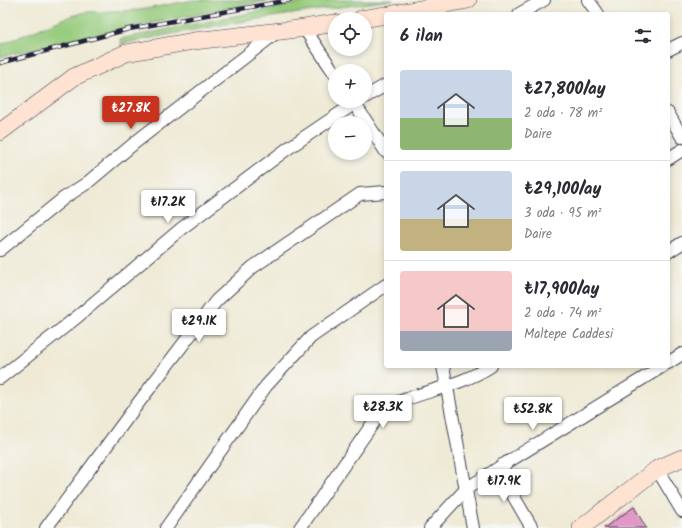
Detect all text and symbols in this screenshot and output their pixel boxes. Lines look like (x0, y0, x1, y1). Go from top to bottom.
map controls (328, 12, 372, 160)
button: locate (328, 12, 372, 56)
text: 6 ilan (400, 23, 443, 50)
icon: filters (632, 25, 654, 47)
button: + (328, 64, 372, 108)
text: ₺27,800/ay (524, 76, 606, 103)
icon: home (432, 86, 480, 134)
pin: ₺27.8K (98, 96, 164, 130)
text: ₺27.8K (111, 98, 151, 119)
text: 2 oda · 78 m² (524, 103, 602, 124)
button: − (328, 116, 372, 160)
text: Daire (524, 124, 552, 145)
text: ₺29,100/ay (524, 176, 601, 203)
icon: home (432, 187, 480, 235)
pin: ₺17.2K (135, 190, 201, 224)
text: ₺17.2K (150, 192, 186, 213)
text: 3 oda · 95 m² (524, 203, 602, 224)
text: Daire (524, 224, 552, 245)
text: ₺17,900/ay (524, 276, 599, 303)
icon: home (432, 287, 480, 335)
text: 2 oda · 74 m² (524, 303, 601, 324)
pin: ₺29.1K (166, 309, 232, 343)
text: ₺29.1K (181, 311, 217, 332)
text: Maltepe Caddesi (524, 324, 613, 345)
pin: ₺28.3K (350, 395, 416, 429)
text: ₺28.3K (363, 397, 403, 418)
pin: ₺52.8K (500, 397, 566, 431)
text: ₺52.8K (513, 399, 553, 420)
pin: ₺17.9K (471, 469, 537, 503)
text: ₺17.9K (487, 471, 521, 492)

